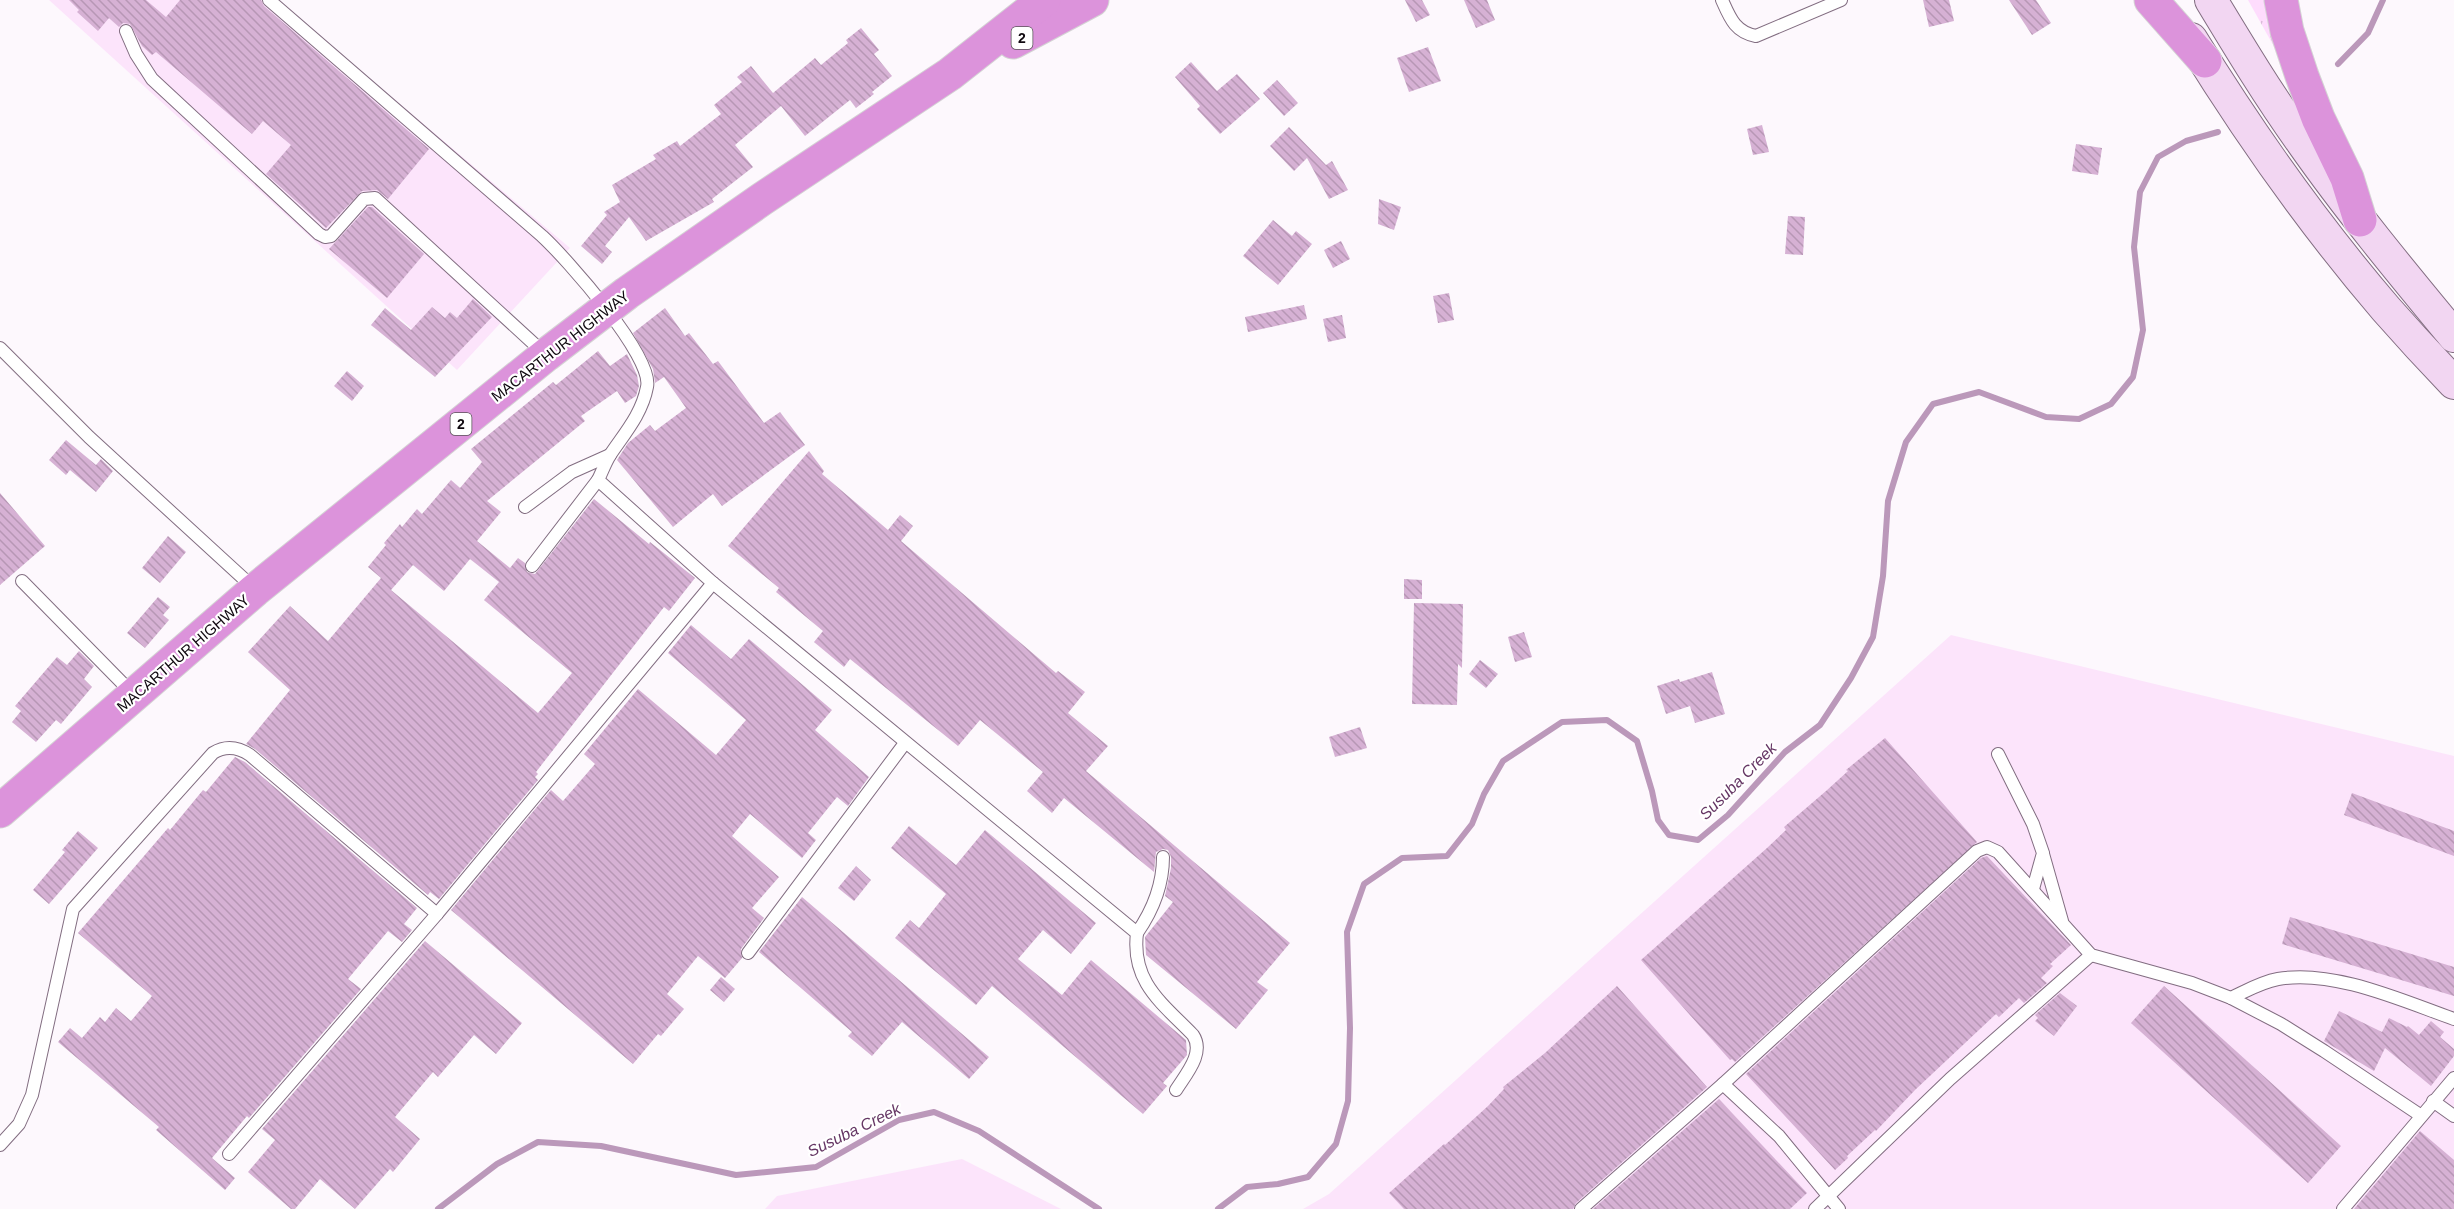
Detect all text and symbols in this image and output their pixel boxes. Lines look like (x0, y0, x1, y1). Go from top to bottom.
road number: 2 (1012, 27, 1032, 49)
street label: MACARTHUR HIGHWAY (488, 287, 632, 405)
road number: 2 (450, 413, 472, 435)
street label: MACARTHUR HIGHWAY (113, 591, 253, 715)
water label: Susuba Creek (1696, 738, 1781, 823)
water label: Susuba Creek (805, 1100, 904, 1160)

